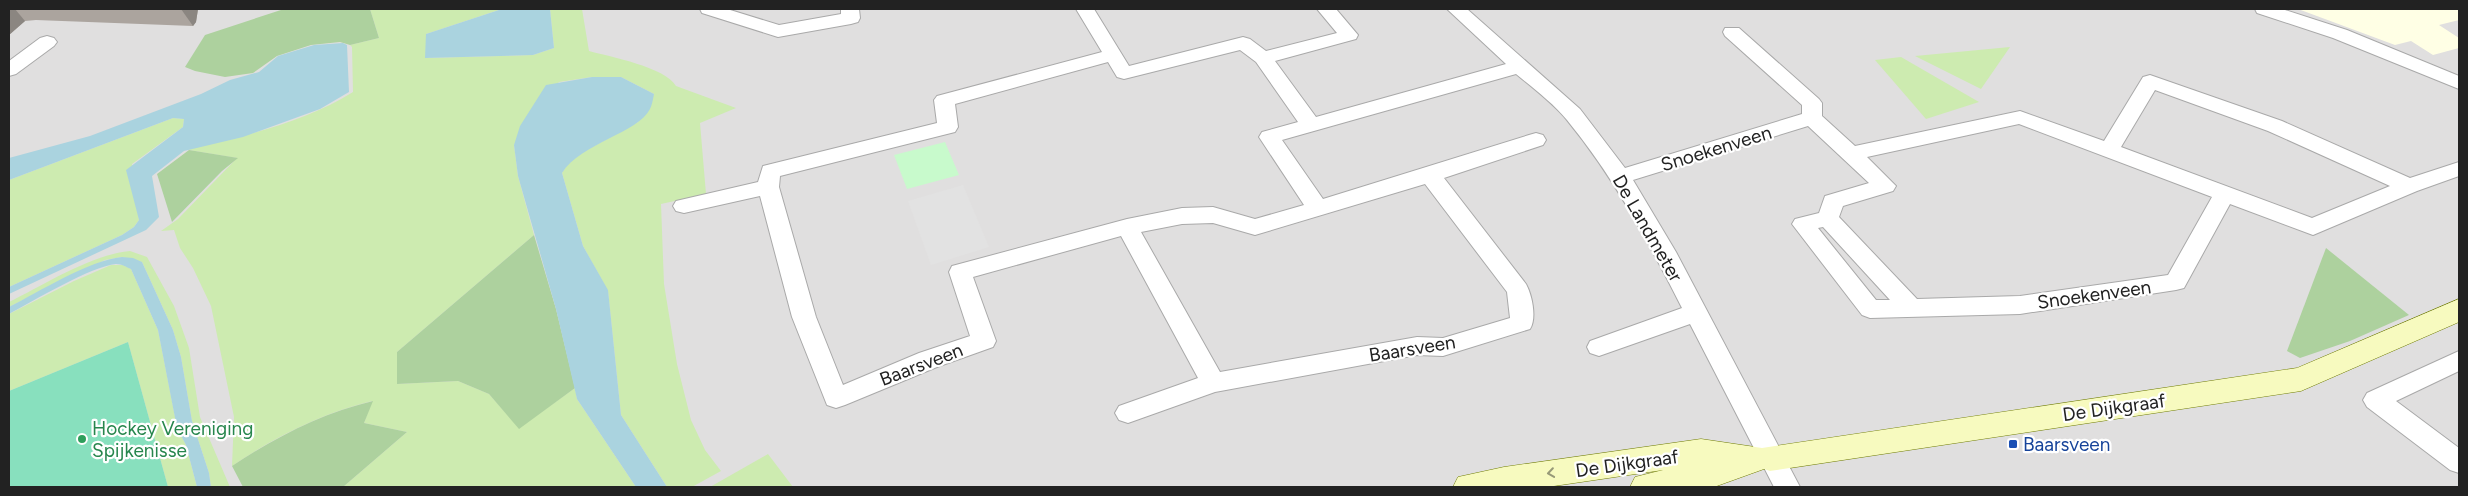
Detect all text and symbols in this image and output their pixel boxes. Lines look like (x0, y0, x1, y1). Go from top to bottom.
street label: Snoekenveen (1658, 121, 1774, 176)
street label: De Landmeter (1608, 171, 1688, 286)
street label: Snoekenveen (2036, 275, 2152, 314)
street label: Baarsveen (1367, 330, 1457, 367)
street label: Baarsveen (876, 338, 966, 391)
street label: De Dijkgraaf (2061, 389, 2167, 426)
place label: Hockey Vereniging Spijkenisse (92, 417, 253, 462)
marker: Hockey Vereniging Spijkenisse (76, 433, 88, 445)
place label: Baarsveen (2023, 433, 2110, 456)
marker: Baarsveen (2007, 438, 2019, 450)
street label: De Dijkgraaf (1574, 445, 1680, 482)
one-way arrow (1547, 468, 1556, 478)

